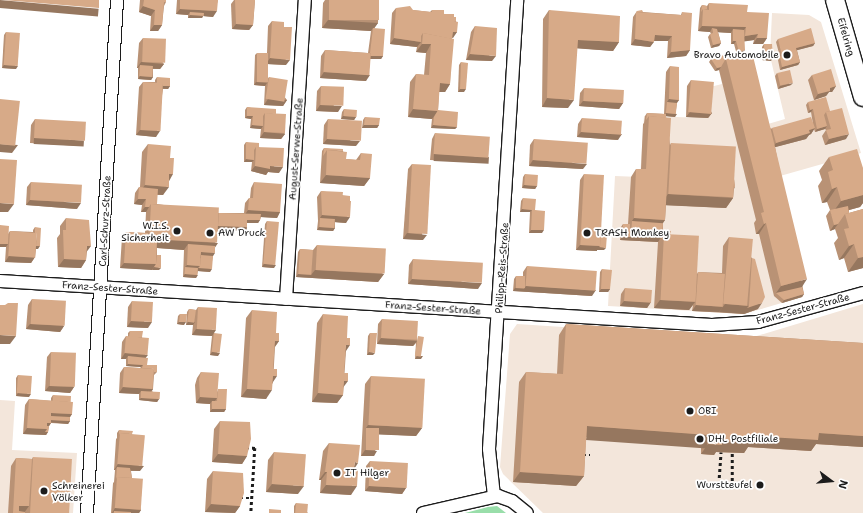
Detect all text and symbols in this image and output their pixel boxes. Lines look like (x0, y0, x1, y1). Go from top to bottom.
street label: Eifelring (835, 16, 857, 58)
place label: Bravo Automobile (694, 49, 779, 61)
marker: Bravo Automobile (782, 50, 792, 60)
street label: August-Serwe-Straße (286, 97, 306, 201)
street label: Carl-Schurz-Straße (97, 175, 113, 267)
place label: W.I.S. Sicherheit (121, 219, 169, 242)
street label: Philipp-Reis-Straße (493, 222, 511, 314)
marker: W.I.S. Sicherheit (172, 226, 182, 236)
place label: AW Druck (218, 227, 265, 239)
place label: TRASH Monkey (595, 227, 669, 239)
marker: AW Druck (205, 228, 215, 238)
marker: TRASH Monkey (582, 228, 592, 238)
street label: Franz-Sester-Straße (62, 279, 158, 297)
street label: Franz-Sester-Straße (755, 291, 851, 327)
street label: Franz-Sester-Straße (385, 299, 481, 317)
place label: OBI (698, 405, 717, 417)
marker: OBI (685, 406, 695, 416)
place label: DHL Postfiliale (708, 433, 778, 445)
marker: DHL Postfiliale (695, 434, 705, 444)
north arrow (811, 461, 851, 501)
place label: IT Hilger (345, 467, 389, 479)
marker: IT Hilger (332, 468, 342, 478)
text: N (835, 478, 851, 491)
place label: Schreinerei Völker (52, 479, 105, 502)
place label: Wurstteufel (696, 479, 752, 491)
marker: Wurstteufel (755, 480, 765, 490)
marker: Schreinerei Völker (39, 486, 49, 496)

